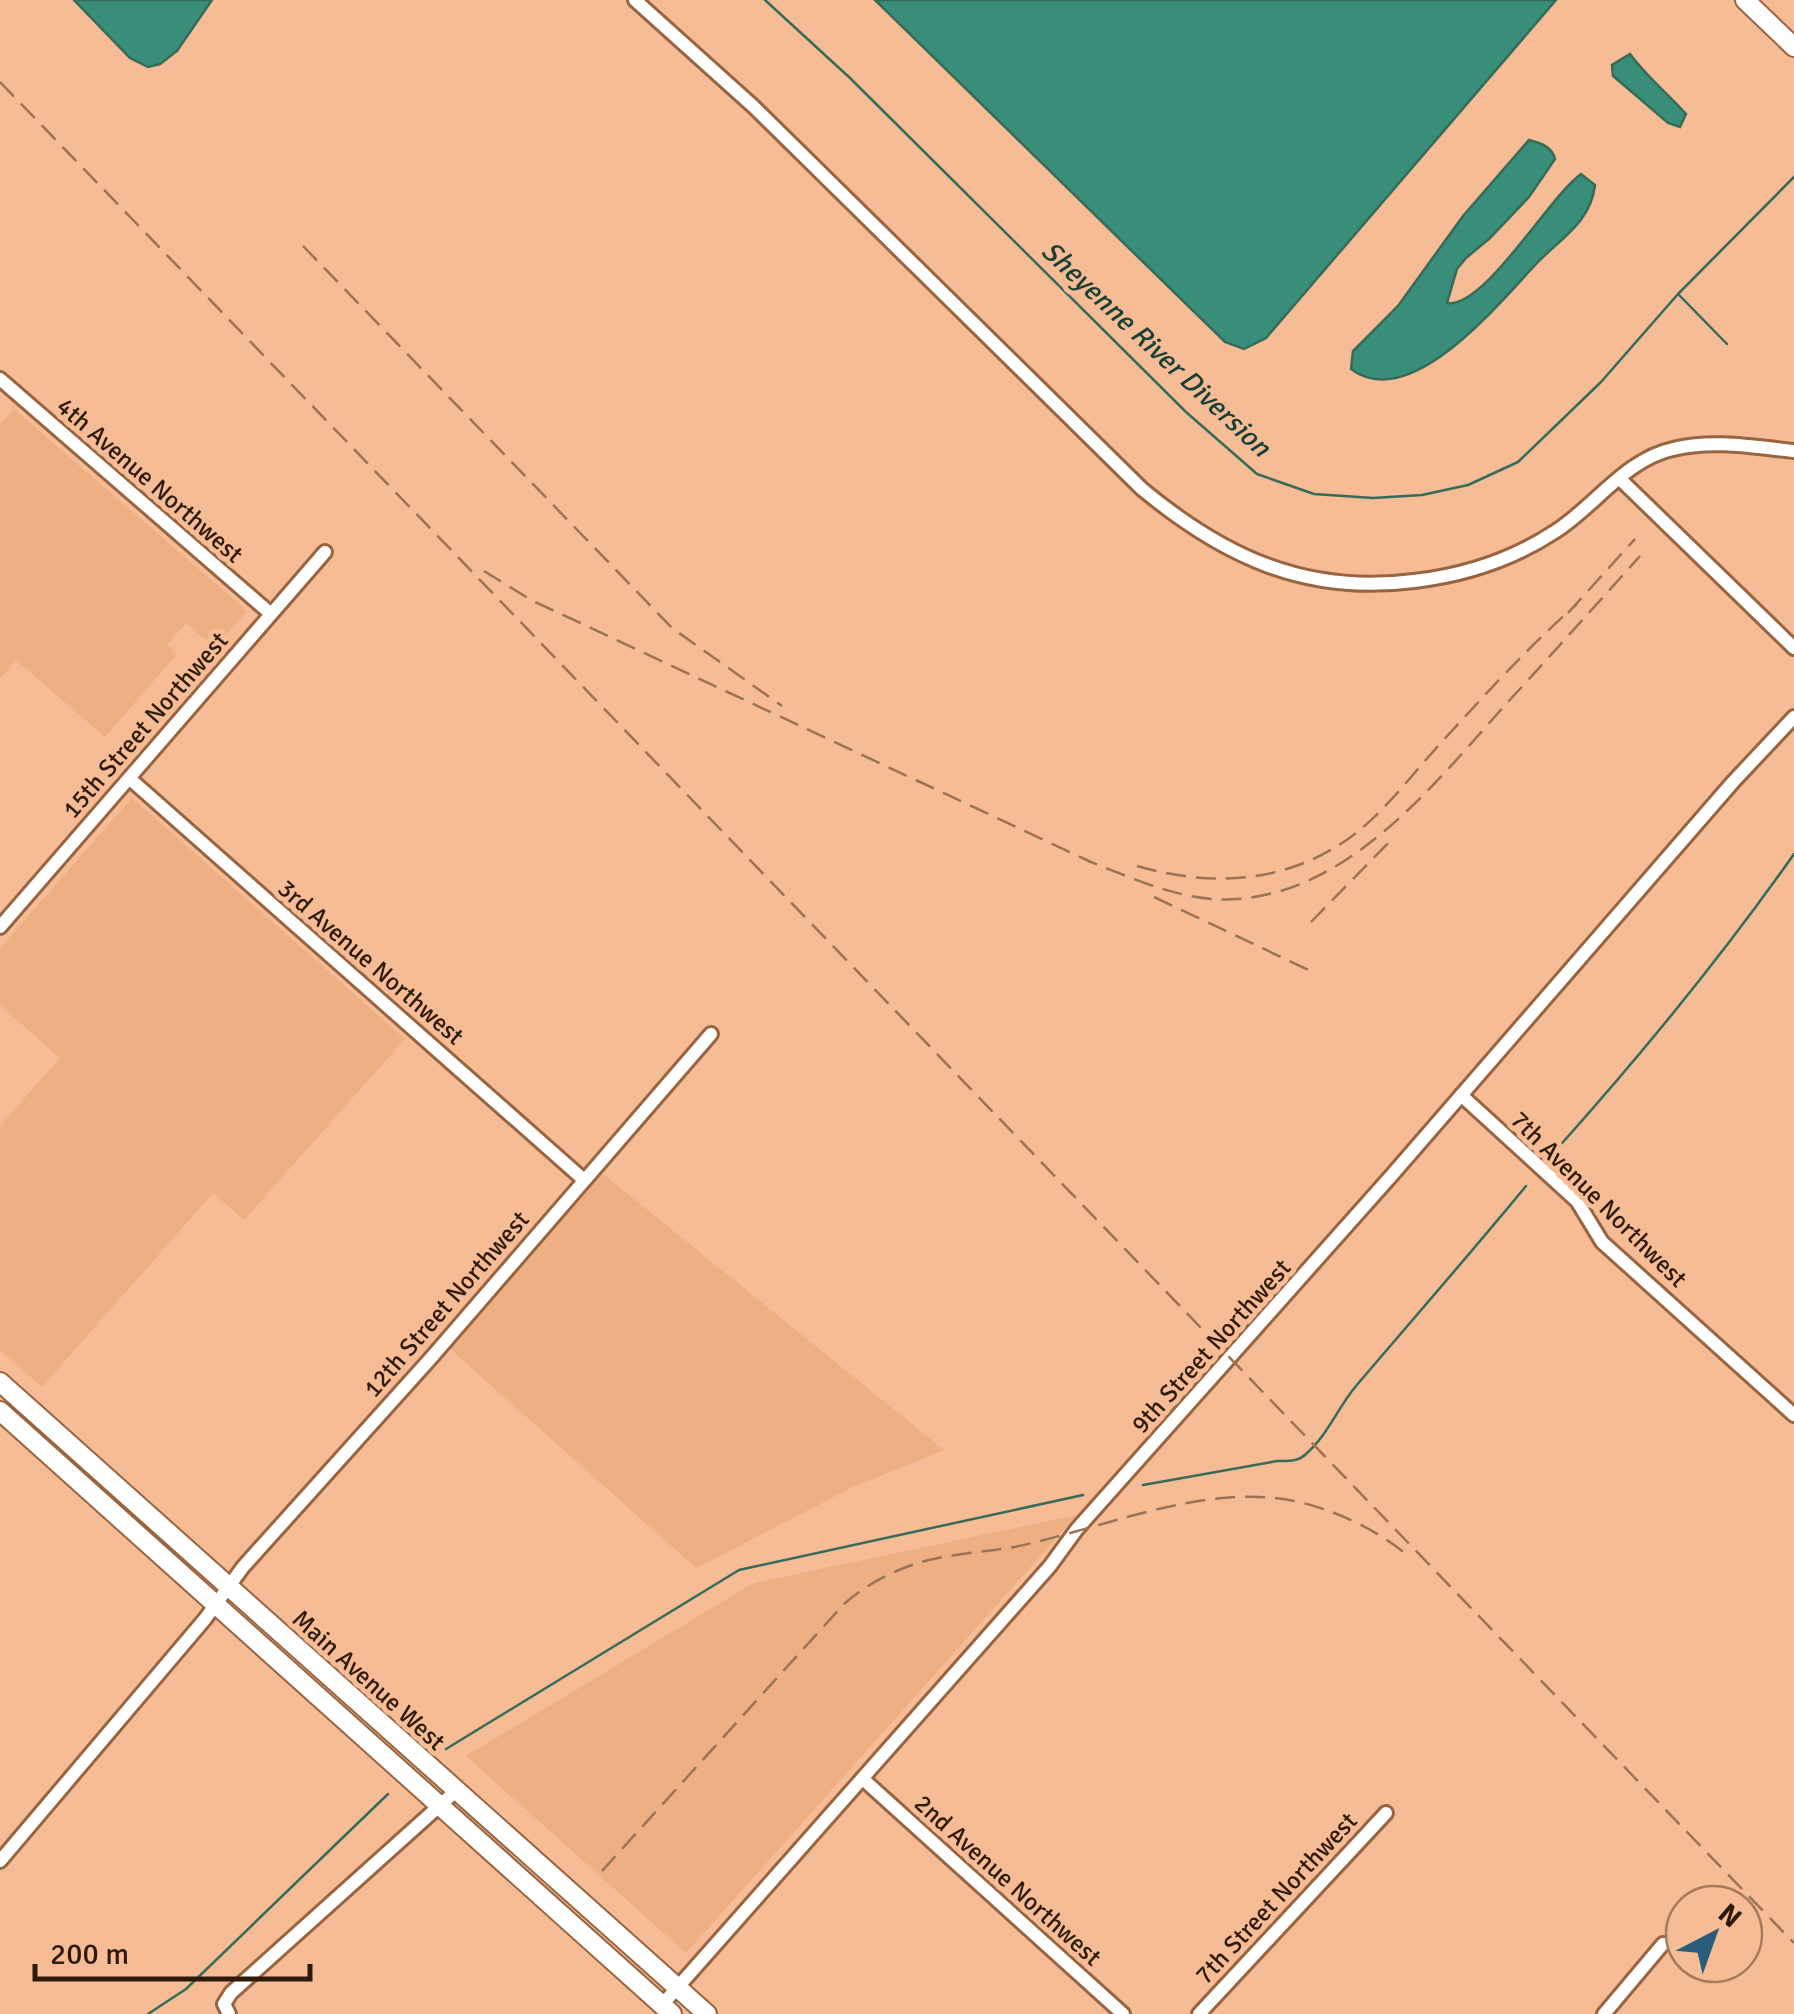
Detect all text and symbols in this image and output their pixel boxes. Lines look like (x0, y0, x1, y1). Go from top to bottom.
water label: Sheyenne River Diversion (1034, 234, 1278, 464)
street label: 4th Avenue Northwest (51, 391, 250, 569)
street label: 15th Street Northwest (56, 625, 235, 825)
street label: 3rd Avenue Northwest (272, 873, 471, 1051)
street label: 7th Avenue Northwest (1504, 1104, 1694, 1294)
street label: 12th Street Northwest (357, 1204, 536, 1404)
street label: 9th Street Northwest (1125, 1252, 1297, 1439)
street label: Main Avenue West (286, 1603, 452, 1757)
street label: 2nd Avenue Northwest (908, 1788, 1108, 1972)
street label: 7th Street Northwest (1188, 1805, 1364, 1990)
north arrow (1664, 1884, 1764, 1984)
text: N (1711, 1897, 1748, 1935)
scale bar (35, 1919, 310, 1981)
text: 200 m (50, 1936, 129, 1973)

